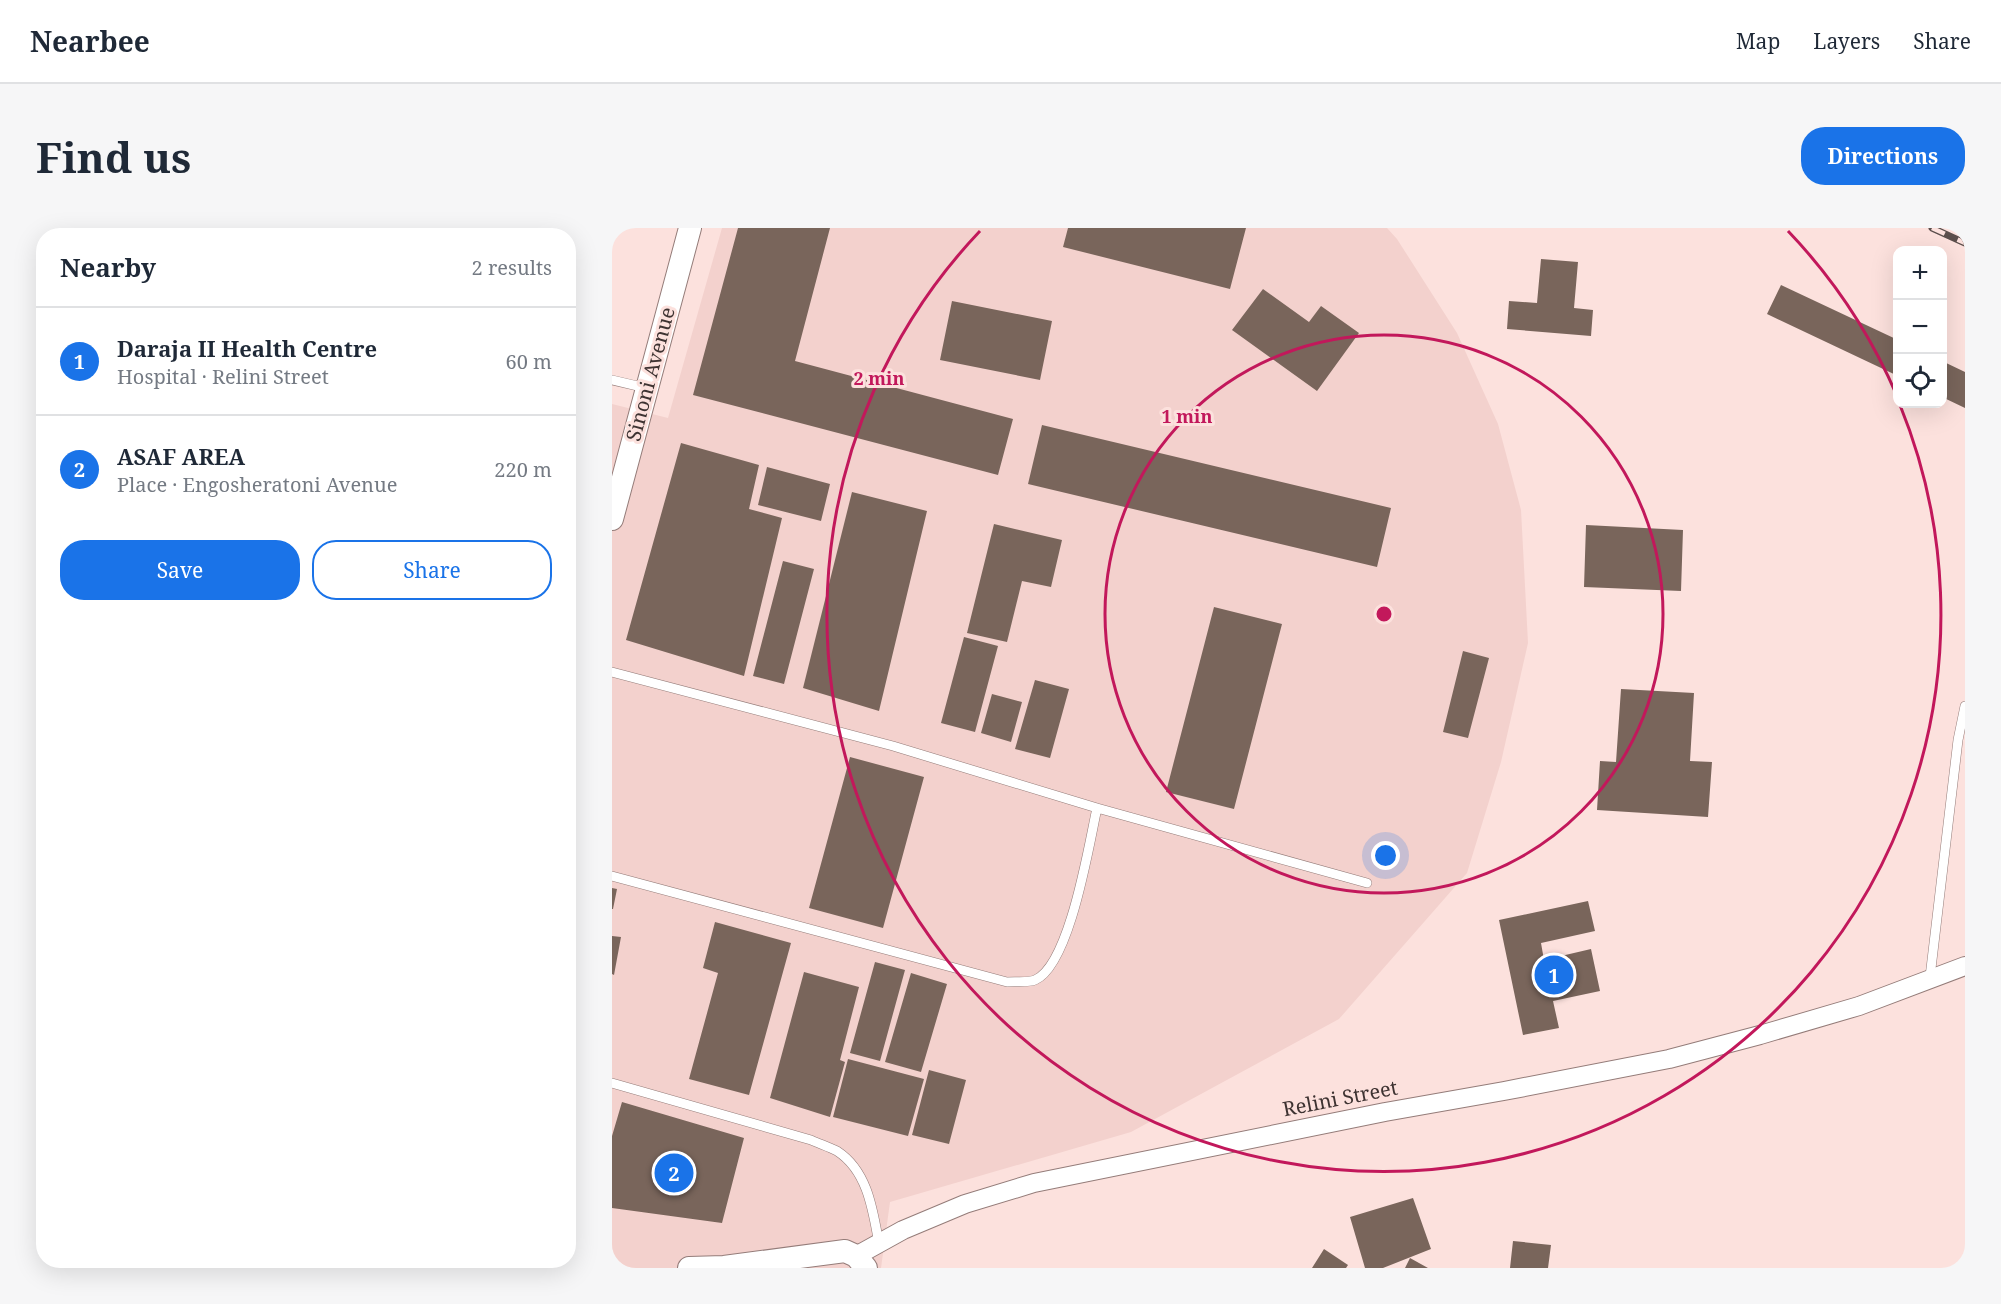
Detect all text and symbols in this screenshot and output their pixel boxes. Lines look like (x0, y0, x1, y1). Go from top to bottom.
text: Nearbee (30, 22, 150, 60)
text: Map (1736, 27, 1780, 55)
text: Layers (1813, 27, 1880, 55)
text: Share (1913, 27, 1971, 55)
button: Directions (1801, 127, 1965, 185)
text: Find us (36, 128, 191, 185)
map controls (1893, 246, 1947, 408)
button: + (1893, 246, 1947, 300)
text: Nearby (60, 249, 156, 285)
text: 2 results (472, 254, 552, 281)
button: − (1893, 300, 1947, 354)
street label: Sinoni Avenue (619, 304, 681, 444)
text: Daraja II Health Centre (117, 333, 377, 363)
text: 1 (74, 348, 85, 375)
text: 60 m (506, 348, 552, 375)
button: locate (1893, 354, 1947, 408)
text: Hospital · Relini Street (117, 363, 329, 390)
text: 2 min (854, 366, 904, 390)
text: 1 min (1162, 404, 1212, 428)
text: ASAF AREA (117, 441, 245, 471)
text: 2 (74, 456, 85, 483)
text: 220 m (494, 456, 552, 483)
text: Place · Engosheratoni Avenue (117, 471, 397, 498)
button: Save (60, 540, 300, 600)
button: Share (312, 540, 552, 600)
centre of rings (1374, 604, 1394, 624)
your location (1371, 841, 1400, 870)
pin: 1 (1534, 952, 1574, 998)
street label: Relini Street (1280, 1074, 1400, 1122)
pin: 2 (654, 1150, 694, 1196)

